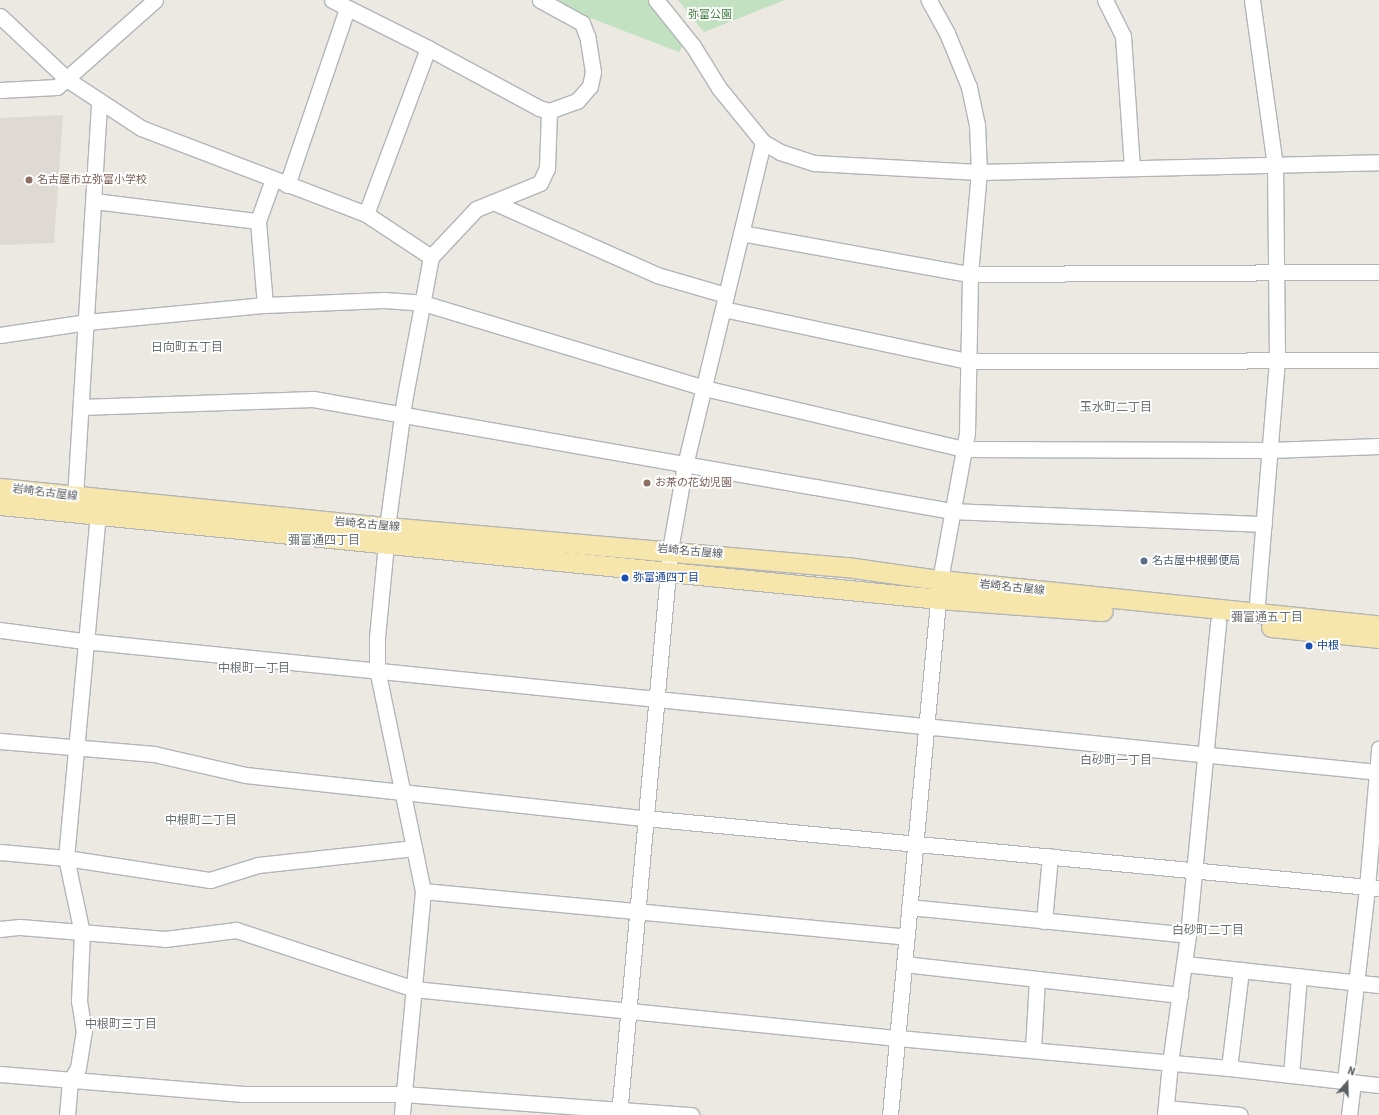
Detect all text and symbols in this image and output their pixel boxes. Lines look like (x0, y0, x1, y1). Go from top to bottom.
park label: 弥富公園 (688, 8, 732, 22)
place label: 名古屋市立弥富小学校 (37, 173, 147, 187)
marker: 名古屋市立弥富小学校 (24, 175, 34, 185)
district label: 日向町五丁目 (151, 341, 223, 355)
district label: 玉水町二丁目 (1080, 401, 1152, 415)
place label: お茶の花幼児園 (655, 476, 732, 490)
marker: お茶の花幼児園 (642, 478, 652, 488)
street label: 岩崎名古屋線 (11, 482, 79, 504)
street label: 岩崎名古屋線 (334, 516, 400, 534)
district label: 彌富通四丁目 (288, 534, 360, 548)
street label: 岩崎名古屋線 (657, 543, 723, 561)
place label: 名古屋中根郵便局 (1152, 554, 1240, 568)
marker: 名古屋中根郵便局 (1139, 556, 1149, 566)
place label: 弥富通四丁目 (633, 571, 699, 585)
marker: 弥富通四丁目 (620, 573, 630, 583)
street label: 岩崎名古屋線 (978, 578, 1046, 598)
district label: 彌富通五丁目 (1231, 611, 1303, 625)
place label: 中根 (1317, 639, 1339, 653)
marker: 中根 (1304, 641, 1314, 651)
district label: 中根町一丁目 (218, 662, 290, 676)
district label: 白砂町一丁目 (1080, 754, 1152, 768)
district label: 中根町二丁目 (165, 814, 237, 828)
district label: 白砂町二丁目 (1172, 924, 1244, 938)
district label: 中根町三丁目 (85, 1018, 157, 1032)
north arrow (1327, 1063, 1367, 1103)
text: N (1346, 1064, 1357, 1079)

